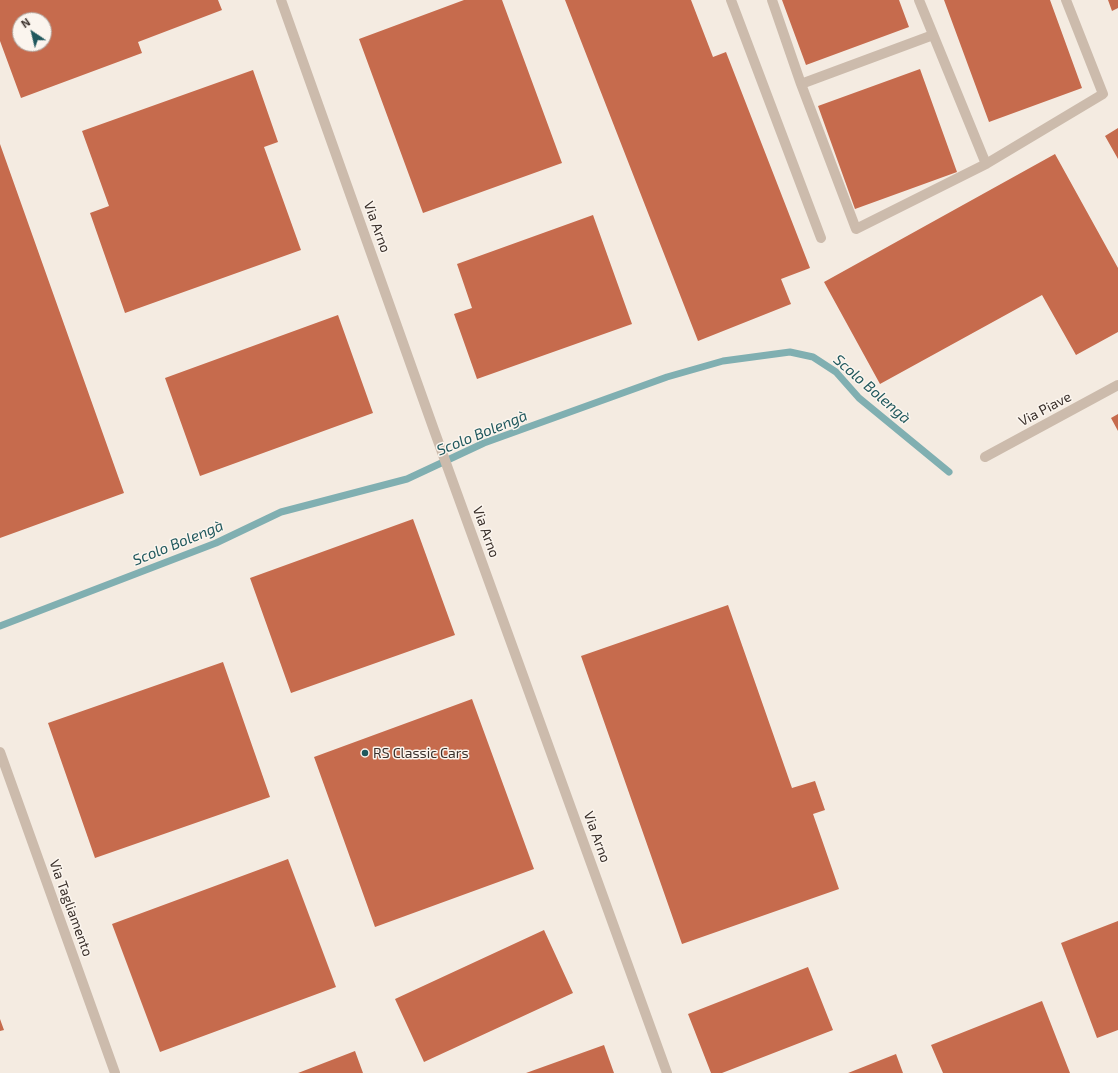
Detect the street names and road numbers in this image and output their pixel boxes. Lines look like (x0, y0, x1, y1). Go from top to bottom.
street label: Via Arno (360, 199, 394, 255)
street label: Via Piave (1016, 388, 1074, 430)
street label: Via Arno (469, 504, 503, 560)
street label: Via Arno (580, 809, 614, 865)
street label: Via Tagliamento (46, 857, 96, 959)

